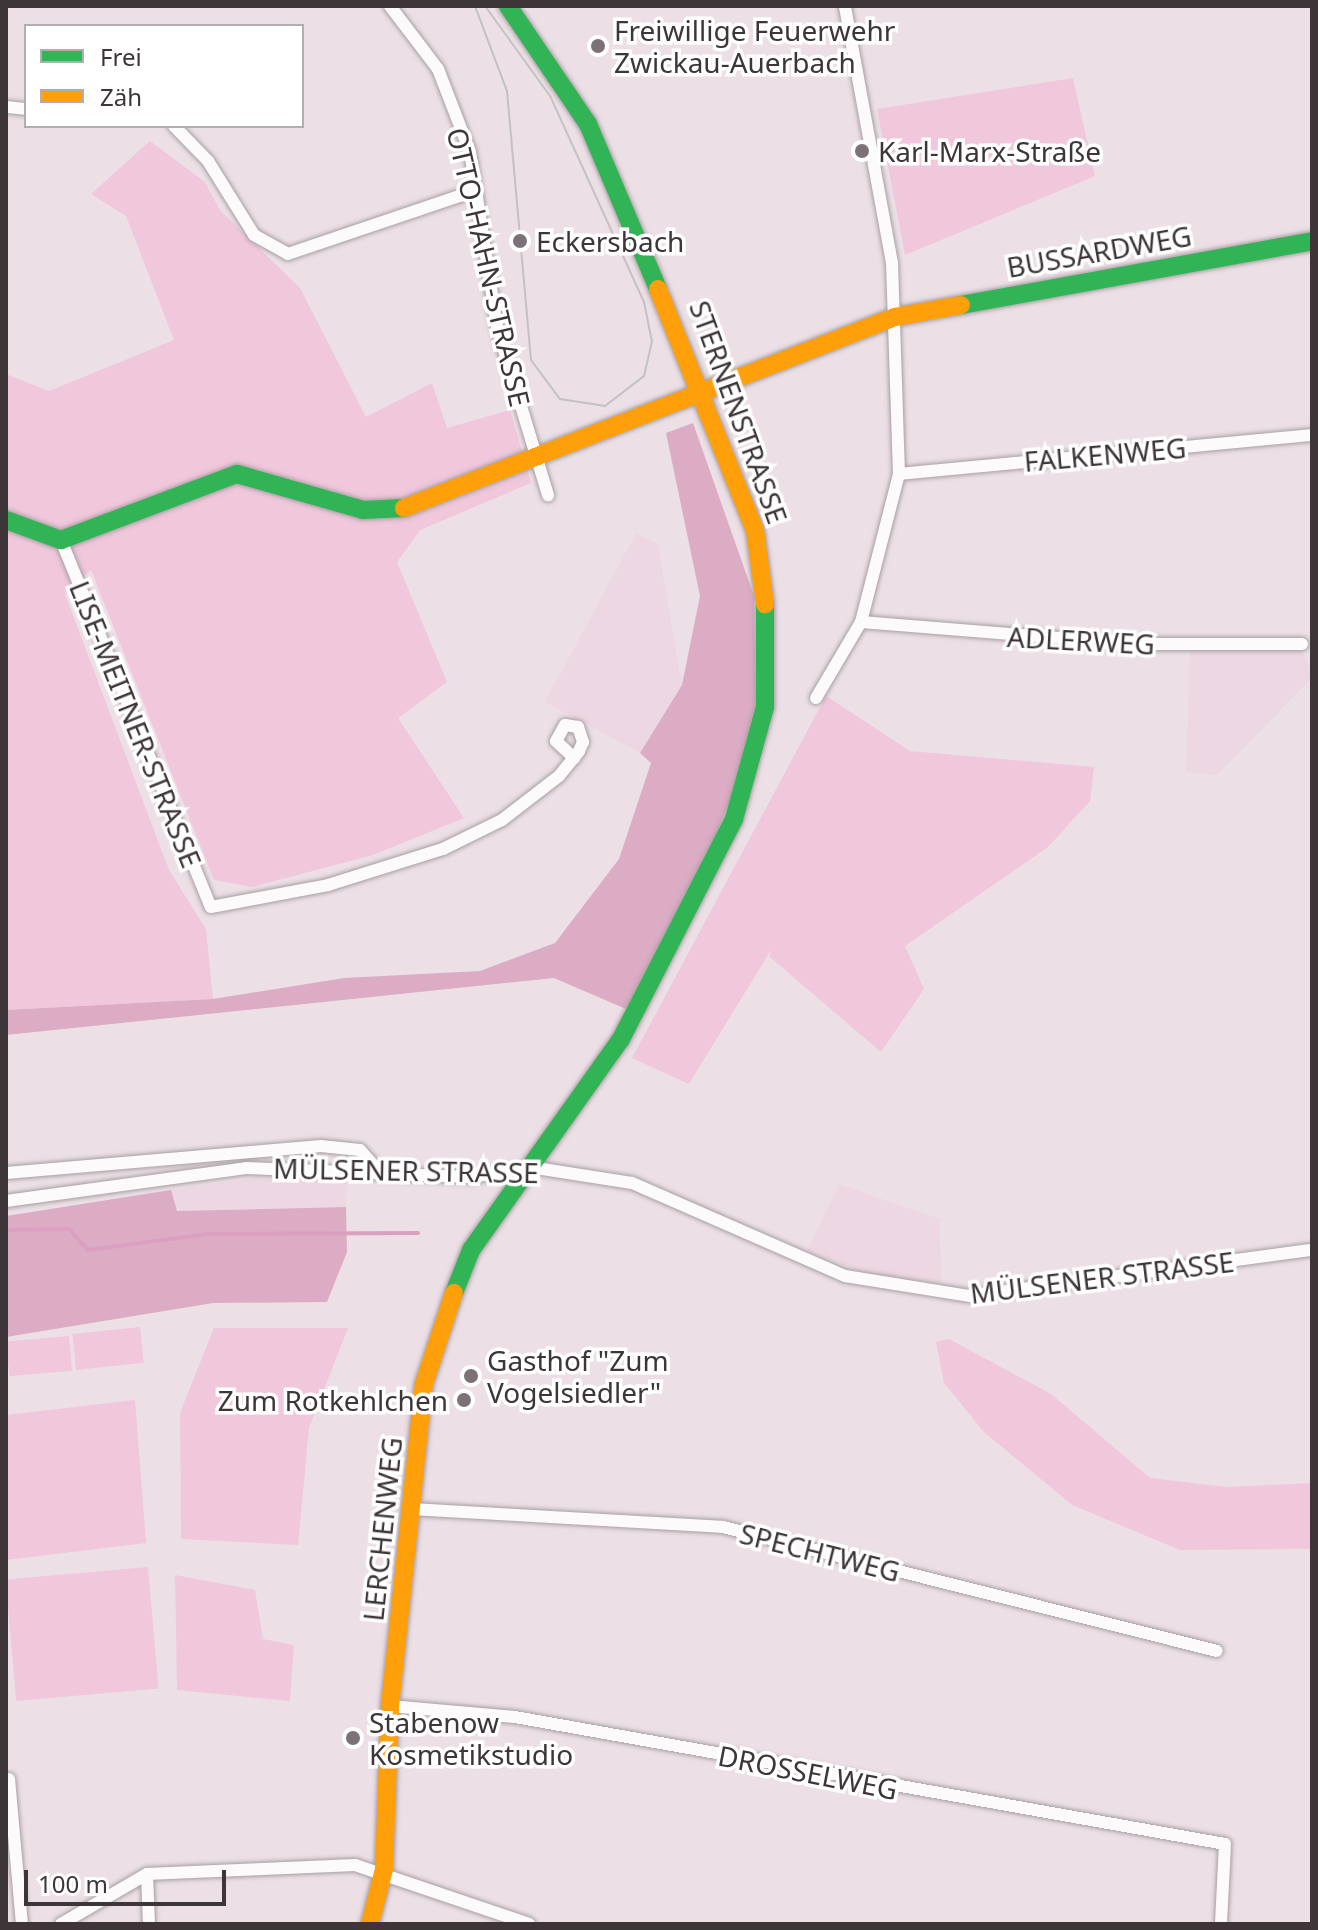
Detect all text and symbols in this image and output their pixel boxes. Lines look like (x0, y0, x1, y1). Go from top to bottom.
place label: Freiwillige Feuerwehr Zwickau-Auerbach (614, 13, 895, 79)
legend (24, 24, 304, 128)
marker: Freiwillige Feuerwehr Zwickau-Auerbach (589, 37, 607, 55)
text: Frei (100, 40, 142, 73)
text: Zäh (100, 80, 142, 113)
street label: OTTO-HAHN-STRASSE (441, 124, 537, 410)
place label: Karl-Marx-Straße (878, 134, 1101, 168)
marker: Karl-Marx-Straße (853, 142, 871, 160)
street label: BUSSARDWEG (1004, 218, 1194, 284)
place label: Eckersbach (536, 224, 684, 258)
marker: Eckersbach (511, 232, 529, 250)
street label: STERNENSTRASSE (683, 296, 795, 528)
street label: FALKENWEG (1022, 430, 1188, 478)
street label: LISE-MEITNER-STRASSE (63, 576, 209, 872)
street label: ADLERWEG (1006, 619, 1156, 661)
street label: MÜLSENER STRASSE (273, 1151, 539, 1189)
street label: MÜLSENER STRASSE (968, 1244, 1236, 1310)
place label: Gasthof "Zum Vogelsiedler" (487, 1343, 669, 1409)
marker: Gasthof "Zum Vogelsiedler" (462, 1367, 480, 1385)
place label: Zum Rotkehlchen (218, 1383, 448, 1417)
marker: Zum Rotkehlchen (455, 1391, 473, 1409)
street label: LERCHENWEG (356, 1435, 408, 1623)
street label: SPECHTWEG (736, 1516, 904, 1588)
place label: Stabenow Kosmetikstudio (369, 1705, 573, 1771)
marker: Stabenow Kosmetikstudio (344, 1729, 362, 1747)
street label: DROSSELWEG (715, 1738, 901, 1806)
scale bar (28, 1854, 230, 1904)
text: 100 m (38, 1867, 108, 1900)

